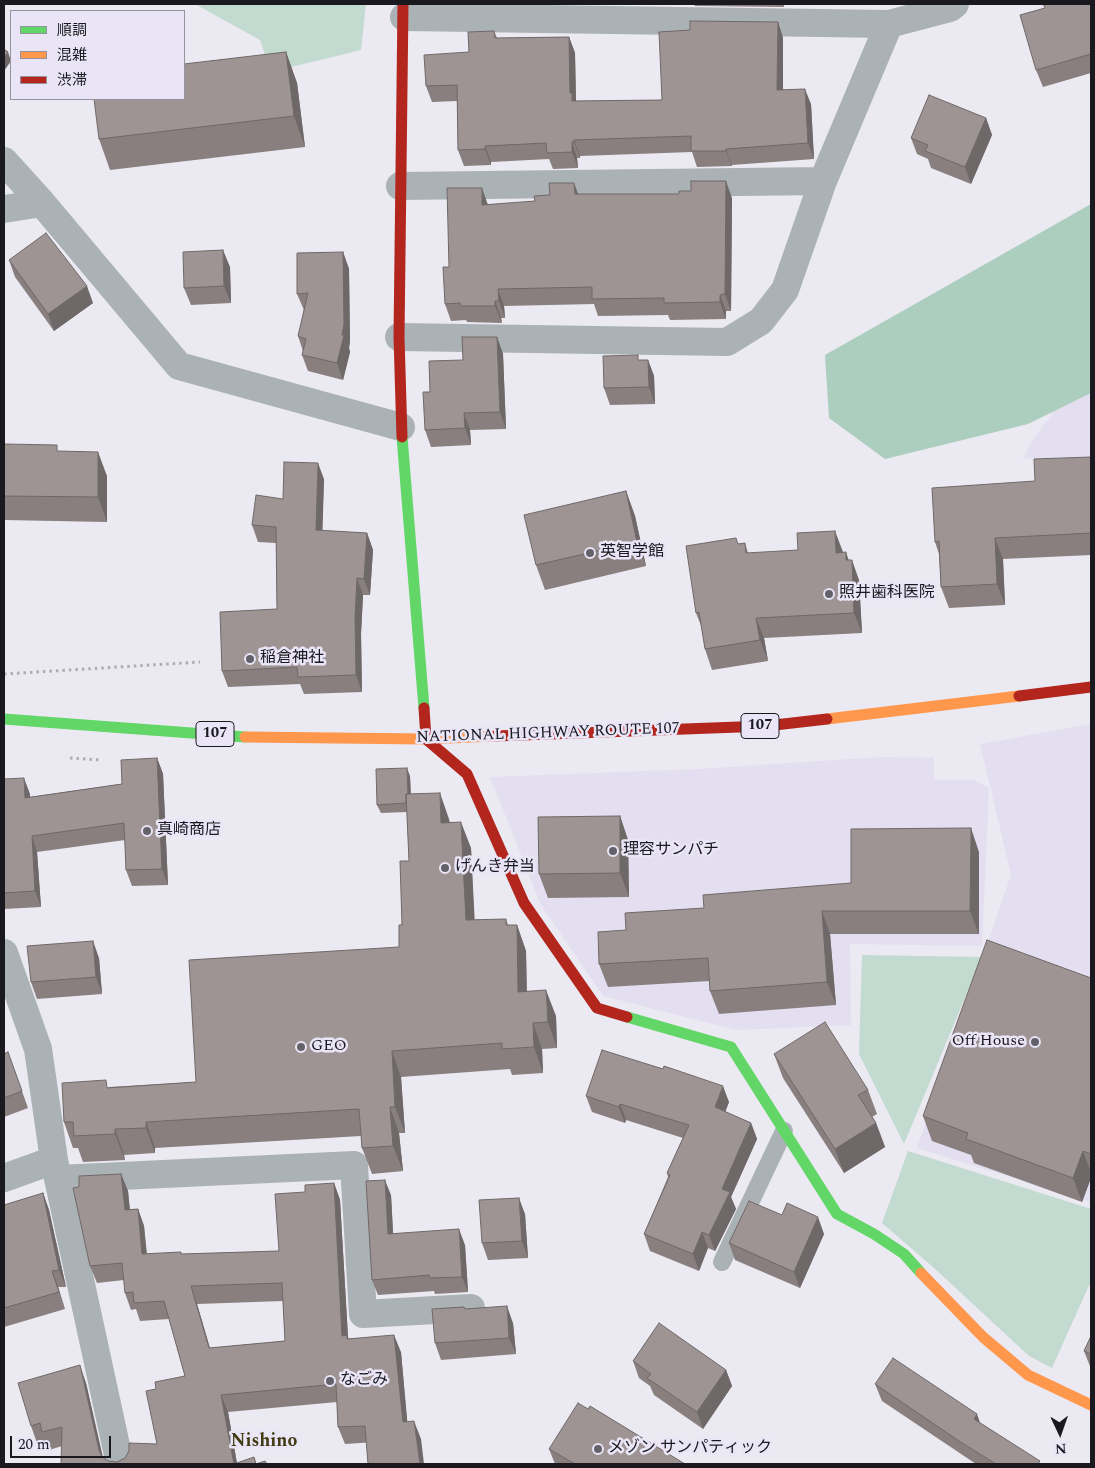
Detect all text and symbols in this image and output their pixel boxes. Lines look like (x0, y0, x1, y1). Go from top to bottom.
legend (10, 10, 185, 100)
text: 順調 (57, 19, 87, 42)
text: 混雑 (57, 44, 87, 67)
text: 渋滞 (57, 69, 87, 92)
place label: 英智学館 (600, 543, 664, 563)
marker: 英智学館 (584, 547, 596, 559)
place label: 照井歯科医院 (839, 584, 935, 604)
marker: 照井歯科医院 (823, 588, 835, 600)
place label: 稲倉神社 (260, 649, 324, 669)
marker: 稲倉神社 (244, 653, 256, 665)
road number: 107 (741, 714, 779, 738)
street label: NATIONAL HIGHWAY ROUTE 107 (416, 720, 680, 748)
road number: 107 (196, 722, 234, 746)
place label: 真崎商店 (157, 821, 221, 841)
marker: 真崎商店 (141, 825, 153, 837)
place label: 理容サンパチ (623, 841, 719, 861)
marker: 理容サンパチ (607, 845, 619, 857)
place label: げんき弁当 (455, 858, 535, 878)
marker: げんき弁当 (439, 862, 451, 874)
place label: Off House (952, 1032, 1025, 1052)
marker: Off House (1029, 1036, 1041, 1048)
place label: GEO (311, 1037, 347, 1057)
marker: GEO (295, 1041, 307, 1053)
place label: なごみ (340, 1371, 388, 1391)
marker: なごみ (324, 1375, 336, 1387)
north arrow (1035, 1408, 1085, 1458)
scale bar (12, 1426, 114, 1458)
district label: Nishino (231, 1431, 297, 1453)
text: 20 m (18, 1433, 50, 1456)
text: N (1055, 1438, 1067, 1459)
place label: メゾン サンパティック (608, 1439, 772, 1459)
marker: メゾン サンパティック (592, 1443, 604, 1455)

